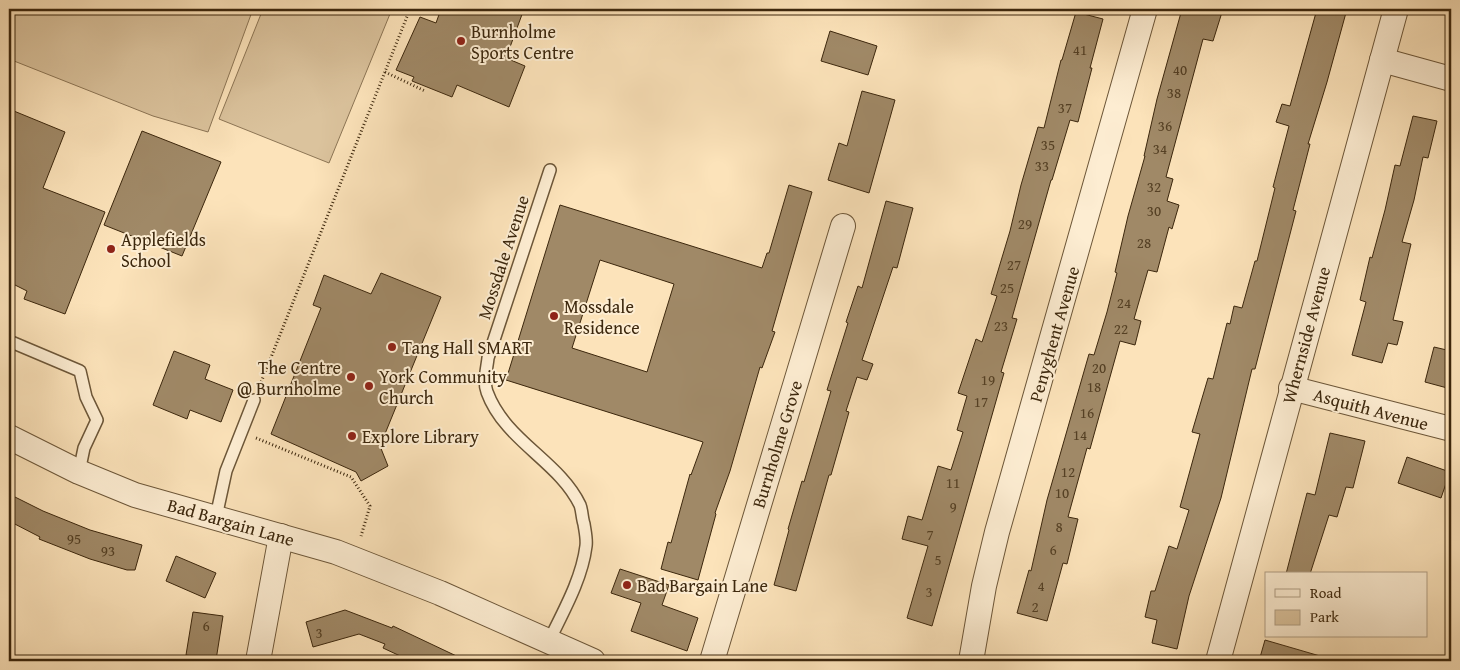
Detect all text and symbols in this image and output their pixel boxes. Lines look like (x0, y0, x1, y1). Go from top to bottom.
place label: Burnholme Sports Centre (471, 18, 574, 66)
marker: Burnholme Sports Centre (455, 35, 467, 47)
house number: 41 (1073, 39, 1087, 60)
house number: 40 (1173, 59, 1187, 80)
house number: 38 (1167, 82, 1181, 103)
house number: 37 (1058, 97, 1072, 118)
house number: 36 (1158, 115, 1172, 136)
house number: 35 (1041, 134, 1055, 155)
house number: 34 (1153, 138, 1167, 159)
house number: 33 (1035, 155, 1049, 176)
house number: 32 (1147, 176, 1161, 197)
street label: Mossdale Avenue (470, 191, 536, 323)
house number: 30 (1147, 200, 1161, 221)
house number: 29 (1018, 213, 1032, 234)
place label: Applefields School (121, 226, 206, 274)
house number: 28 (1137, 232, 1151, 253)
marker: Applefields School (105, 243, 117, 255)
house number: 27 (1007, 254, 1021, 275)
street label: Penyghent Avenue (1022, 263, 1086, 405)
street label: Whernside Avenue (1275, 263, 1337, 407)
house number: 25 (1000, 277, 1014, 298)
house number: 24 (1117, 292, 1131, 313)
place label: Mossdale Residence (564, 293, 640, 341)
marker: Mossdale Residence (548, 310, 560, 322)
house number: 23 (994, 315, 1008, 336)
house number: 22 (1114, 318, 1128, 339)
place label: Tang Hall SMART (402, 334, 532, 361)
marker: Tang Hall SMART (386, 341, 398, 353)
place label: The Centre @ Burnholme (237, 354, 341, 402)
house number: 20 (1092, 357, 1106, 378)
place label: York Community Church (379, 363, 507, 411)
house number: 19 (981, 369, 995, 390)
marker: The Centre @ Burnholme (345, 371, 357, 383)
house number: 18 (1087, 376, 1101, 397)
street label: Burnholme Grove (745, 377, 809, 511)
marker: York Community Church (363, 380, 375, 392)
street label: Asquith Avenue (1310, 381, 1432, 437)
house number: 17 (974, 391, 988, 412)
house number: 16 (1080, 402, 1094, 423)
place label: Explore Library (362, 423, 479, 450)
house number: 14 (1073, 424, 1087, 445)
marker: Explore Library (346, 430, 358, 442)
house number: 12 (1061, 461, 1075, 482)
house number: 11 (946, 472, 960, 493)
house number: 10 (1055, 482, 1069, 503)
street label: Bad Bargain Lane (164, 491, 298, 553)
house number: 9 (949, 496, 957, 517)
house number: 8 (1055, 516, 1063, 537)
house number: 7 (926, 524, 934, 545)
house number: 95 (67, 528, 81, 549)
house number: 6 (1049, 539, 1057, 560)
house number: 93 (101, 540, 115, 561)
house number: 5 (934, 549, 942, 570)
place label: Bad Bargain Lane (637, 572, 768, 599)
legend (1265, 572, 1428, 638)
house number: 4 (1037, 575, 1045, 596)
marker: Bad Bargain Lane (621, 579, 633, 591)
house number: 3 (925, 581, 933, 602)
text: Road (1310, 582, 1341, 603)
house number: 2 (1031, 596, 1039, 617)
text: Park (1310, 606, 1339, 627)
house number: 6 (202, 615, 210, 636)
house number: 3 (315, 622, 323, 643)

